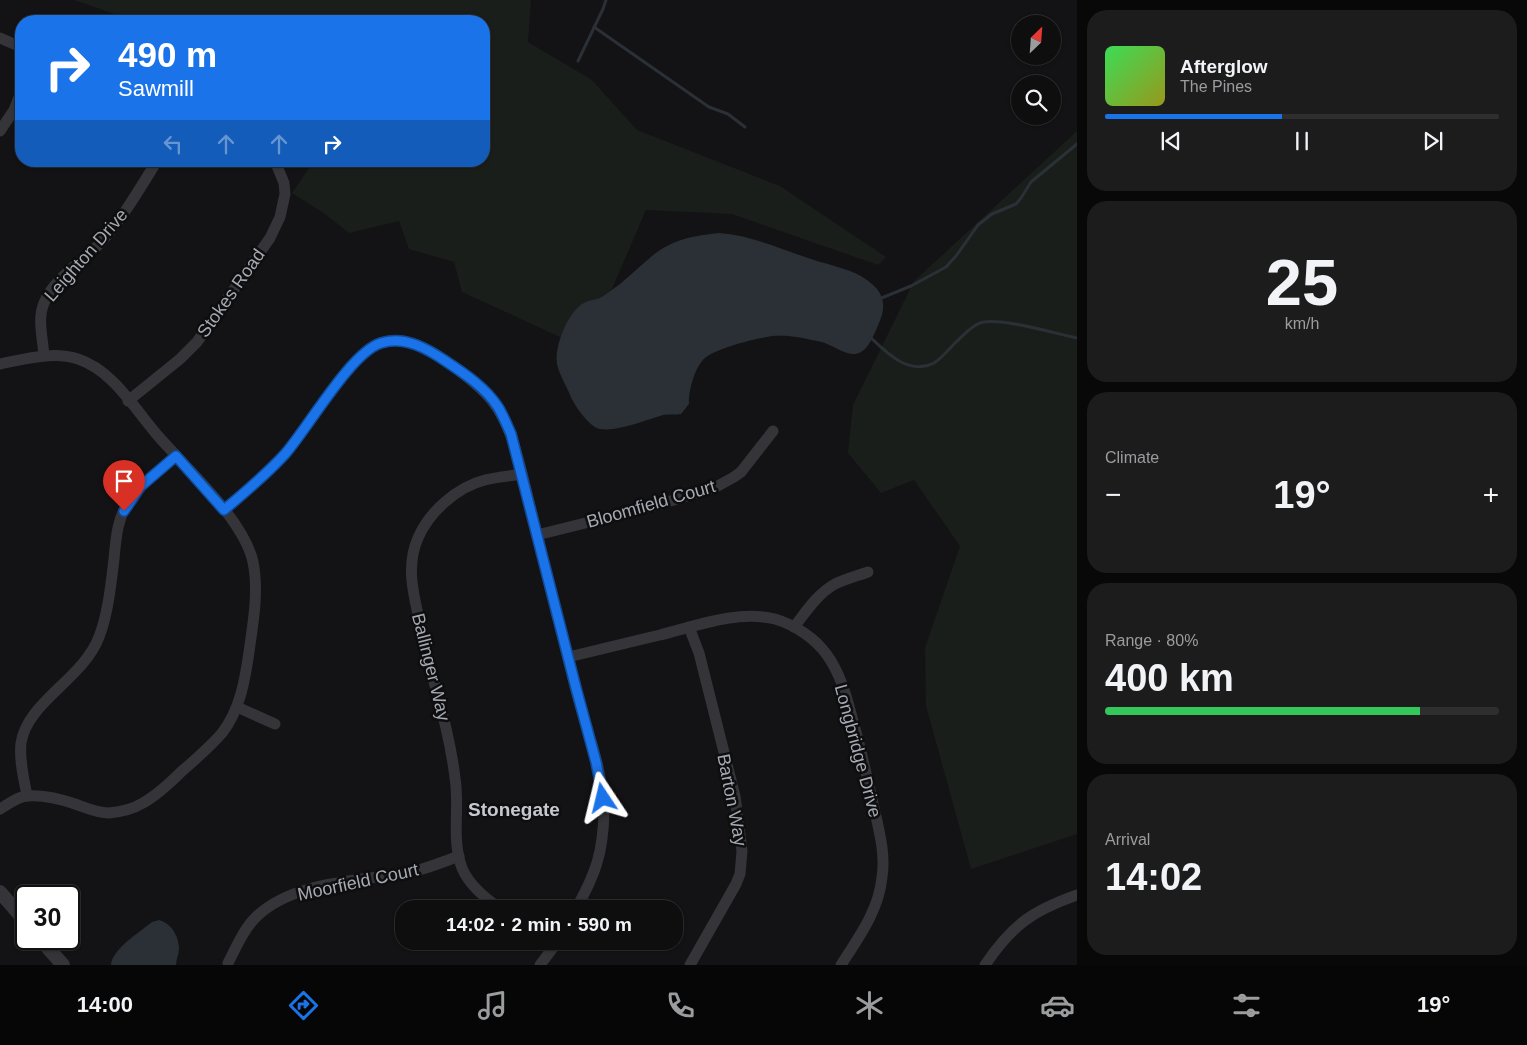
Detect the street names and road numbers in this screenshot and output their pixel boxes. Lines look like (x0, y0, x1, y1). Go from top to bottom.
street label: Leighton Drive (40, 205, 132, 305)
street label: Stokes Road (193, 245, 269, 341)
street label: Bloomfield Court (584, 476, 718, 532)
street label: Ballinger Way (408, 611, 454, 723)
street label: Longbridge Drive (831, 682, 885, 820)
street label: Barton Way (713, 752, 751, 848)
street label: Moorfield Court (296, 859, 420, 905)

